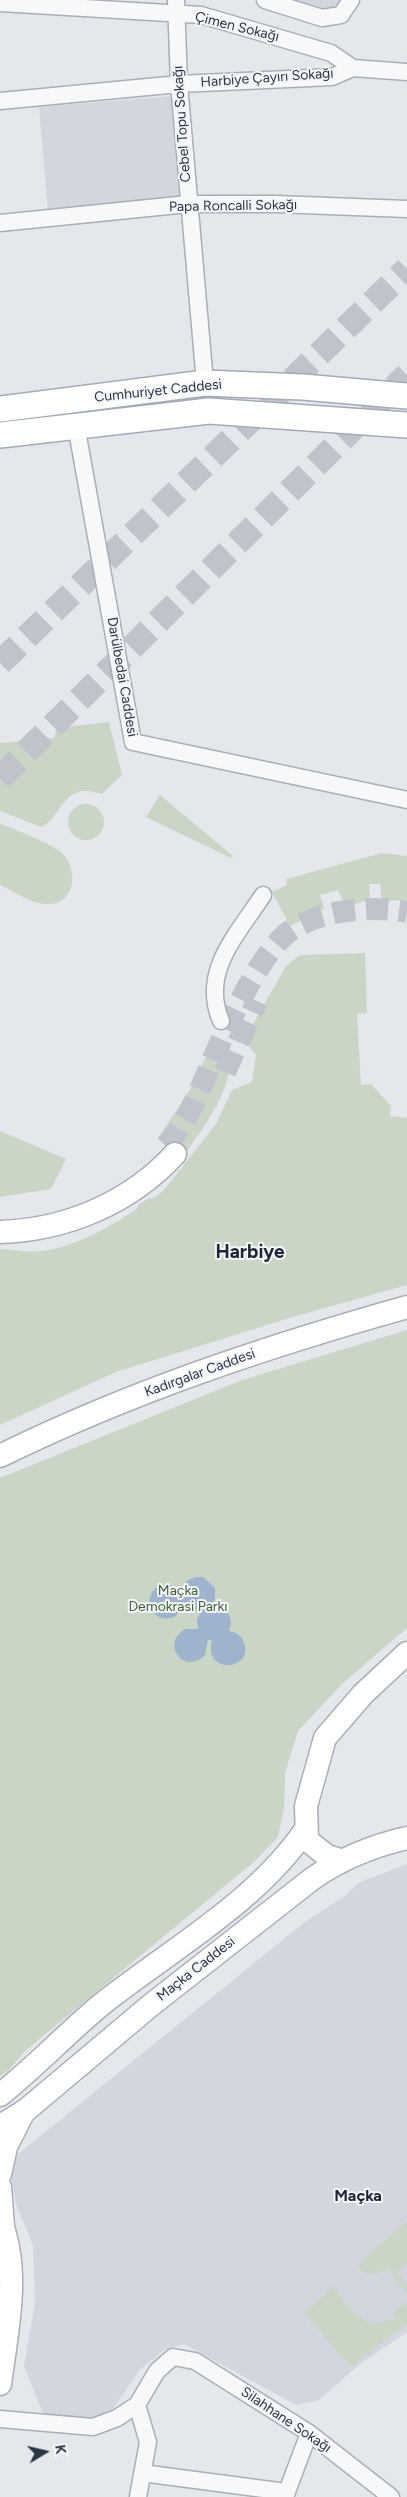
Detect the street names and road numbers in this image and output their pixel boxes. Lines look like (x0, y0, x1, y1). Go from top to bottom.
street label: Çimen Sokağı (193, 8, 281, 46)
street label: Cebel Topu Sokağı (170, 65, 194, 183)
street label: Harbiye Çayırı Sokağı (200, 65, 334, 91)
street label: Papa Roncalli Sokağı (169, 196, 297, 216)
street label: Cumhuriyet Caddesi (93, 376, 223, 406)
street label: Darülbedai Caddesi (103, 616, 141, 738)
street label: Kadırgalar Caddesi (142, 1345, 258, 1401)
street label: Maçka Caddesi (153, 1933, 239, 2005)
street label: Silahhane Sokağı (237, 2383, 335, 2457)

